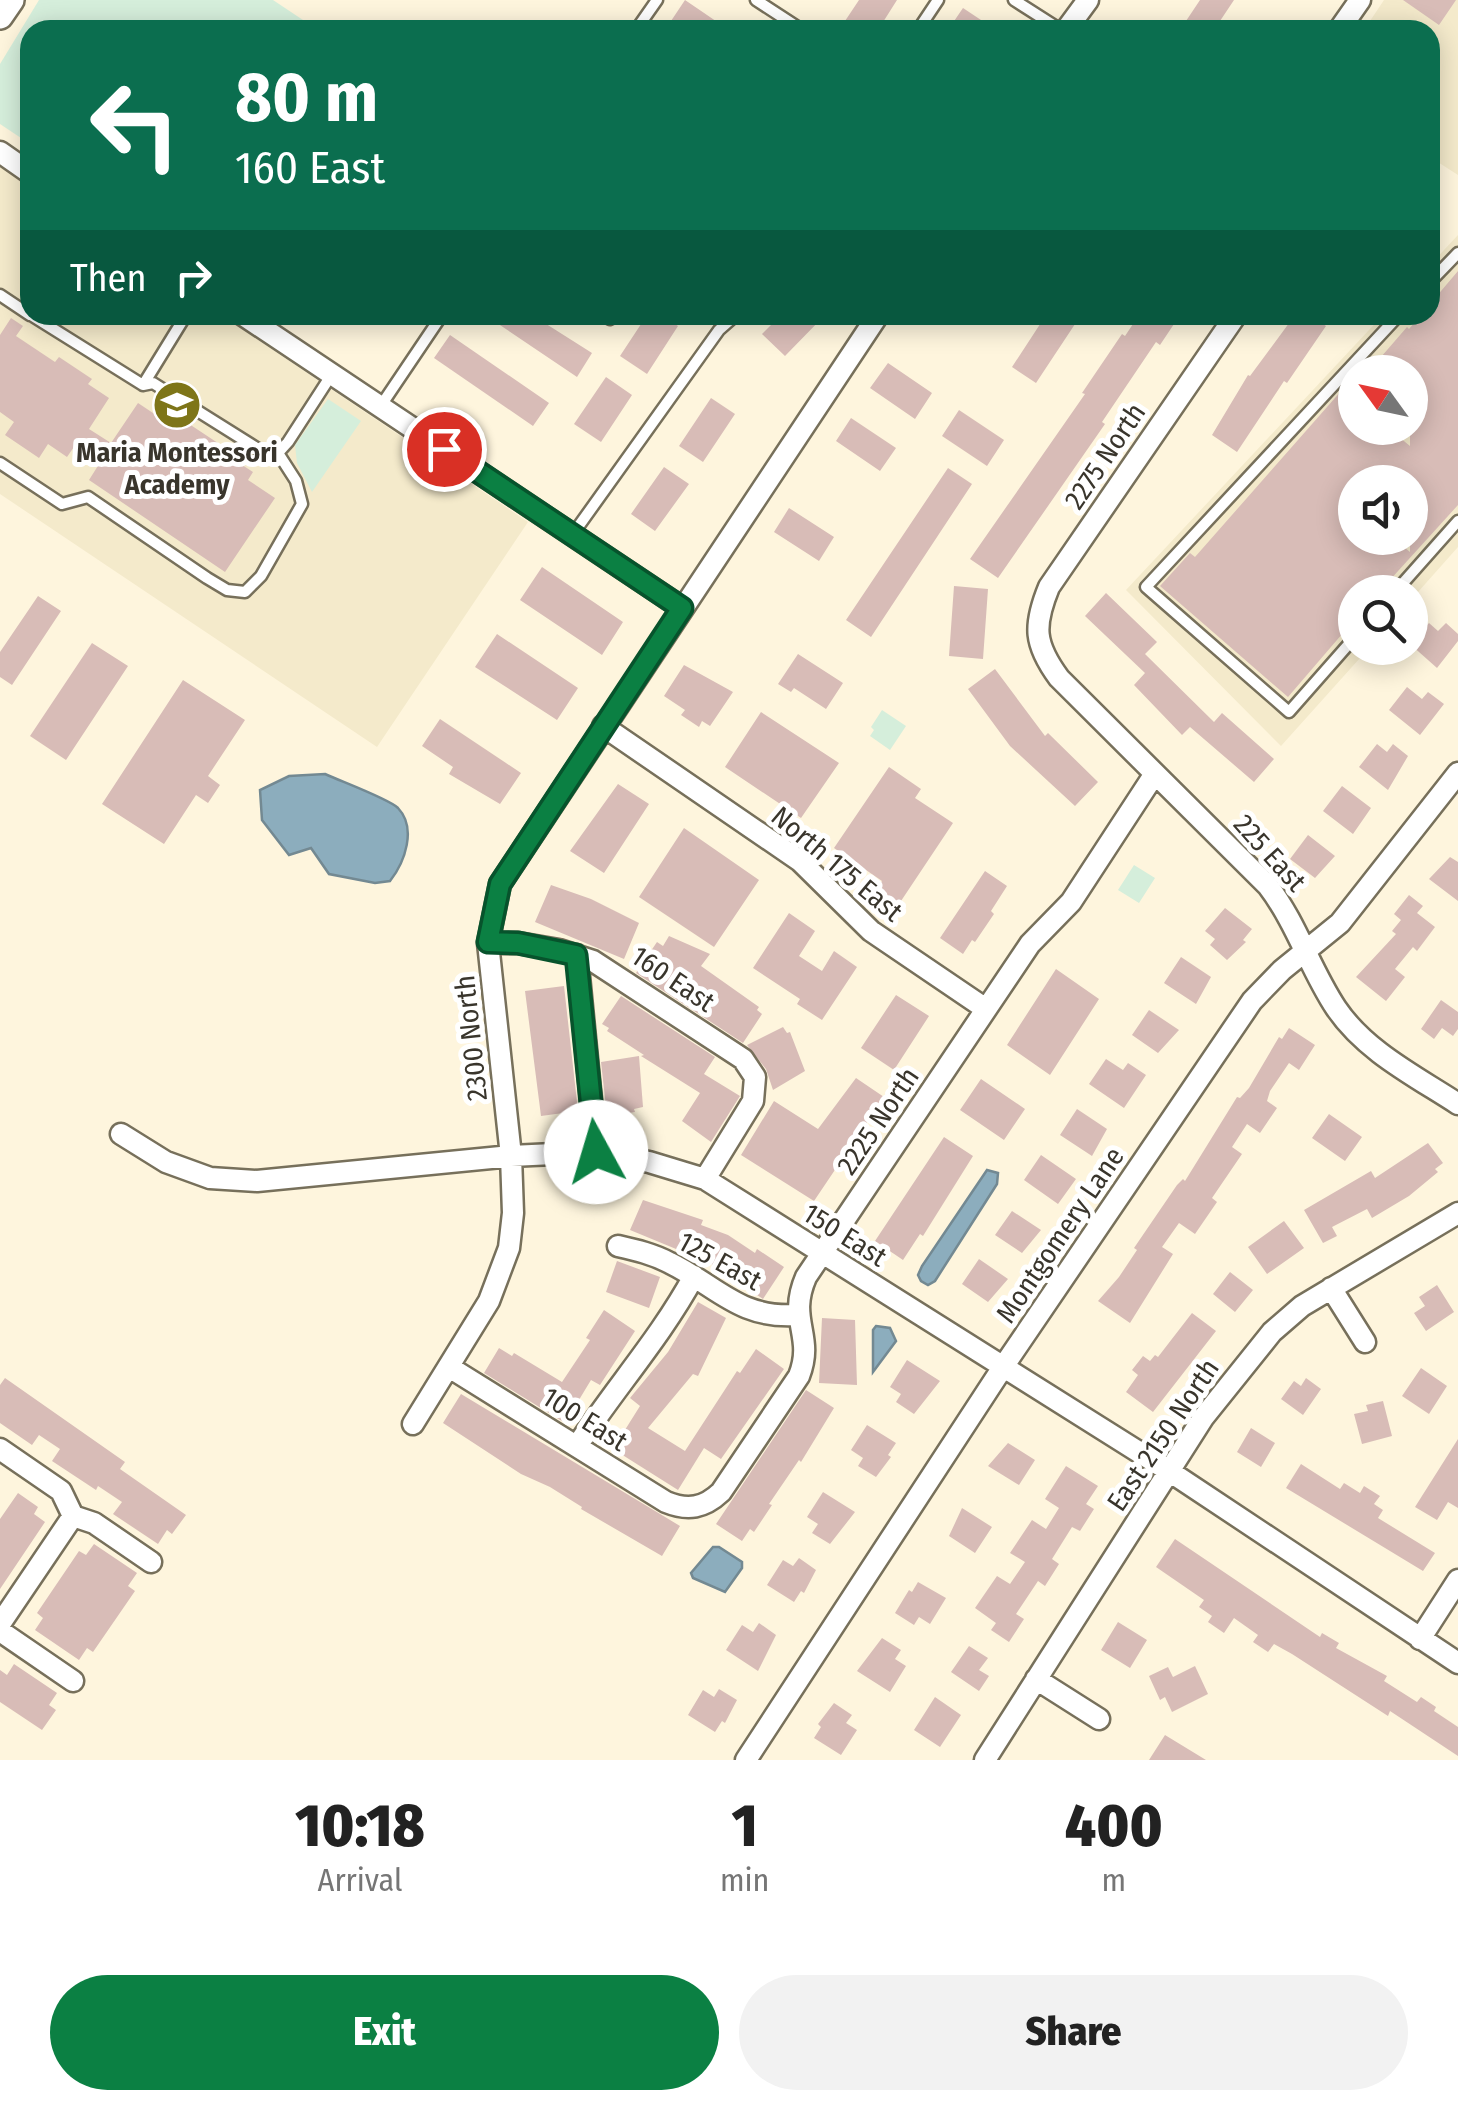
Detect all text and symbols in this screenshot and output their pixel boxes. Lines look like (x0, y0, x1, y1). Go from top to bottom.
text: 80 m (235, 56, 378, 140)
icon: left (70, 60, 200, 190)
text: 160 East (235, 141, 385, 195)
icon: right (166, 250, 221, 305)
text: Then (70, 255, 146, 301)
north arrow (1338, 355, 1428, 445)
map controls (1338, 355, 1428, 665)
school or university icon: Maria Montessori Academy (151, 379, 203, 431)
street label: 2275 North (1058, 397, 1152, 515)
pin (402, 407, 487, 492)
icon: arrive (417, 422, 472, 477)
place label: Maria Montessori Academy (76, 436, 278, 501)
button: sound (1338, 465, 1428, 555)
button: search (1338, 575, 1428, 665)
street label: North 175 East (765, 800, 910, 929)
street label: 225 East (1227, 808, 1313, 899)
street label: 160 East (625, 939, 722, 1019)
street label: 2300 North (448, 974, 494, 1102)
street label: 2225 North (830, 1061, 926, 1181)
position arrow (544, 1100, 648, 1204)
street label: Montgomery Lane (989, 1141, 1131, 1329)
street label: 150 East (797, 1197, 894, 1274)
street label: 125 East (673, 1225, 768, 1298)
street label: East 2150 North (1100, 1353, 1226, 1517)
street label: 100 East (536, 1380, 634, 1458)
text: 10:18 (295, 1790, 425, 1862)
text: 1 (732, 1790, 758, 1862)
text: 400 (1065, 1790, 1163, 1862)
text: Arrival (318, 1861, 402, 1899)
text: min (720, 1861, 769, 1899)
text: m (1101, 1861, 1126, 1899)
button: Exit (50, 1975, 719, 2090)
button: Share (739, 1975, 1408, 2090)

